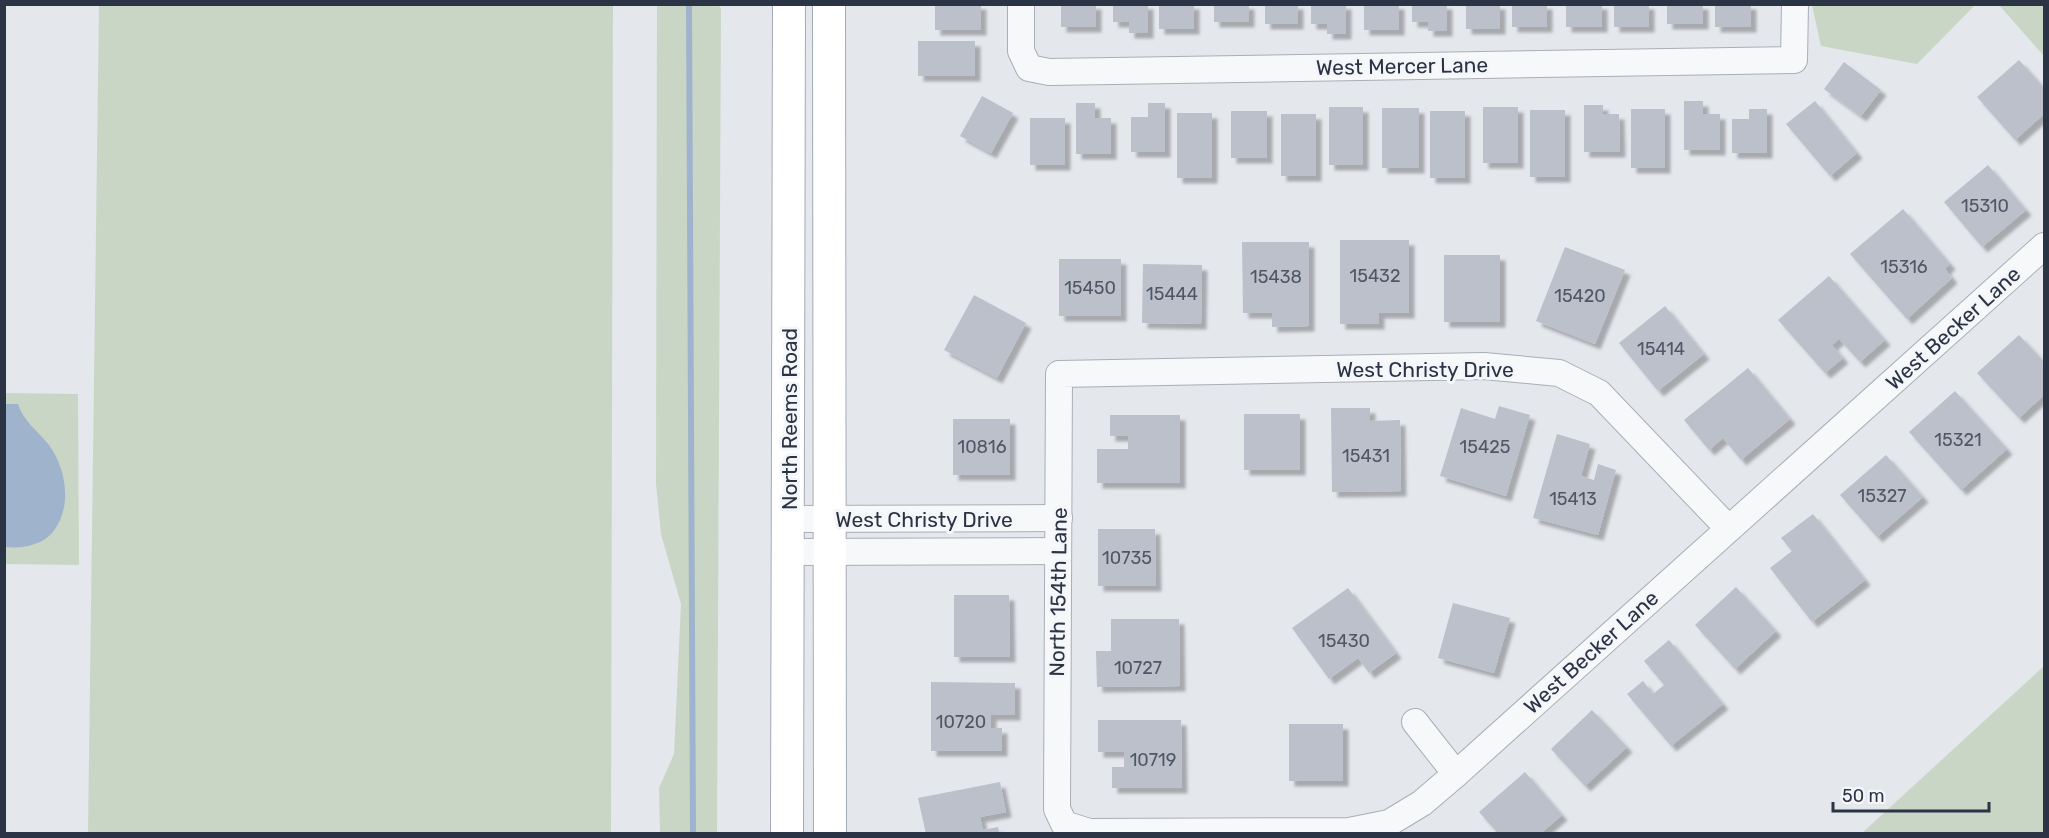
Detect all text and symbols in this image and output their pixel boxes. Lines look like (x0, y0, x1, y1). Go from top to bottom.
street label: West Mercer Lane (1316, 52, 1488, 80)
house number: 15310 (1961, 195, 2009, 217)
house number: 15316 (1880, 256, 1928, 278)
street label: West Becker Lane (1881, 261, 2025, 395)
house number: 15432 (1350, 265, 1400, 287)
house number: 15438 (1250, 266, 1302, 288)
house number: 15450 (1064, 277, 1116, 299)
house number: 15444 (1146, 283, 1198, 305)
house number: 15420 (1554, 285, 1606, 307)
street label: North Reems Road (777, 328, 802, 510)
house number: 15414 (1637, 338, 1685, 360)
street label: West Christy Drive (1336, 357, 1514, 382)
house number: 15321 (1934, 429, 1982, 451)
house number: 10816 (957, 436, 1007, 458)
house number: 15425 (1460, 436, 1510, 458)
house number: 15431 (1342, 445, 1390, 467)
house number: 15327 (1857, 485, 1907, 507)
house number: 15413 (1549, 488, 1597, 510)
street label: West Christy Drive (835, 507, 1013, 532)
street label: North 154th Lane (1044, 507, 1072, 677)
house number: 10735 (1102, 547, 1152, 569)
street label: West Becker Lane (1519, 585, 1663, 719)
house number: 15430 (1318, 630, 1370, 652)
house number: 10727 (1114, 657, 1162, 679)
house number: 10720 (936, 711, 986, 733)
house number: 10719 (1130, 749, 1176, 771)
scale bar (1833, 775, 1989, 813)
text: 50 m (1842, 785, 1885, 807)

